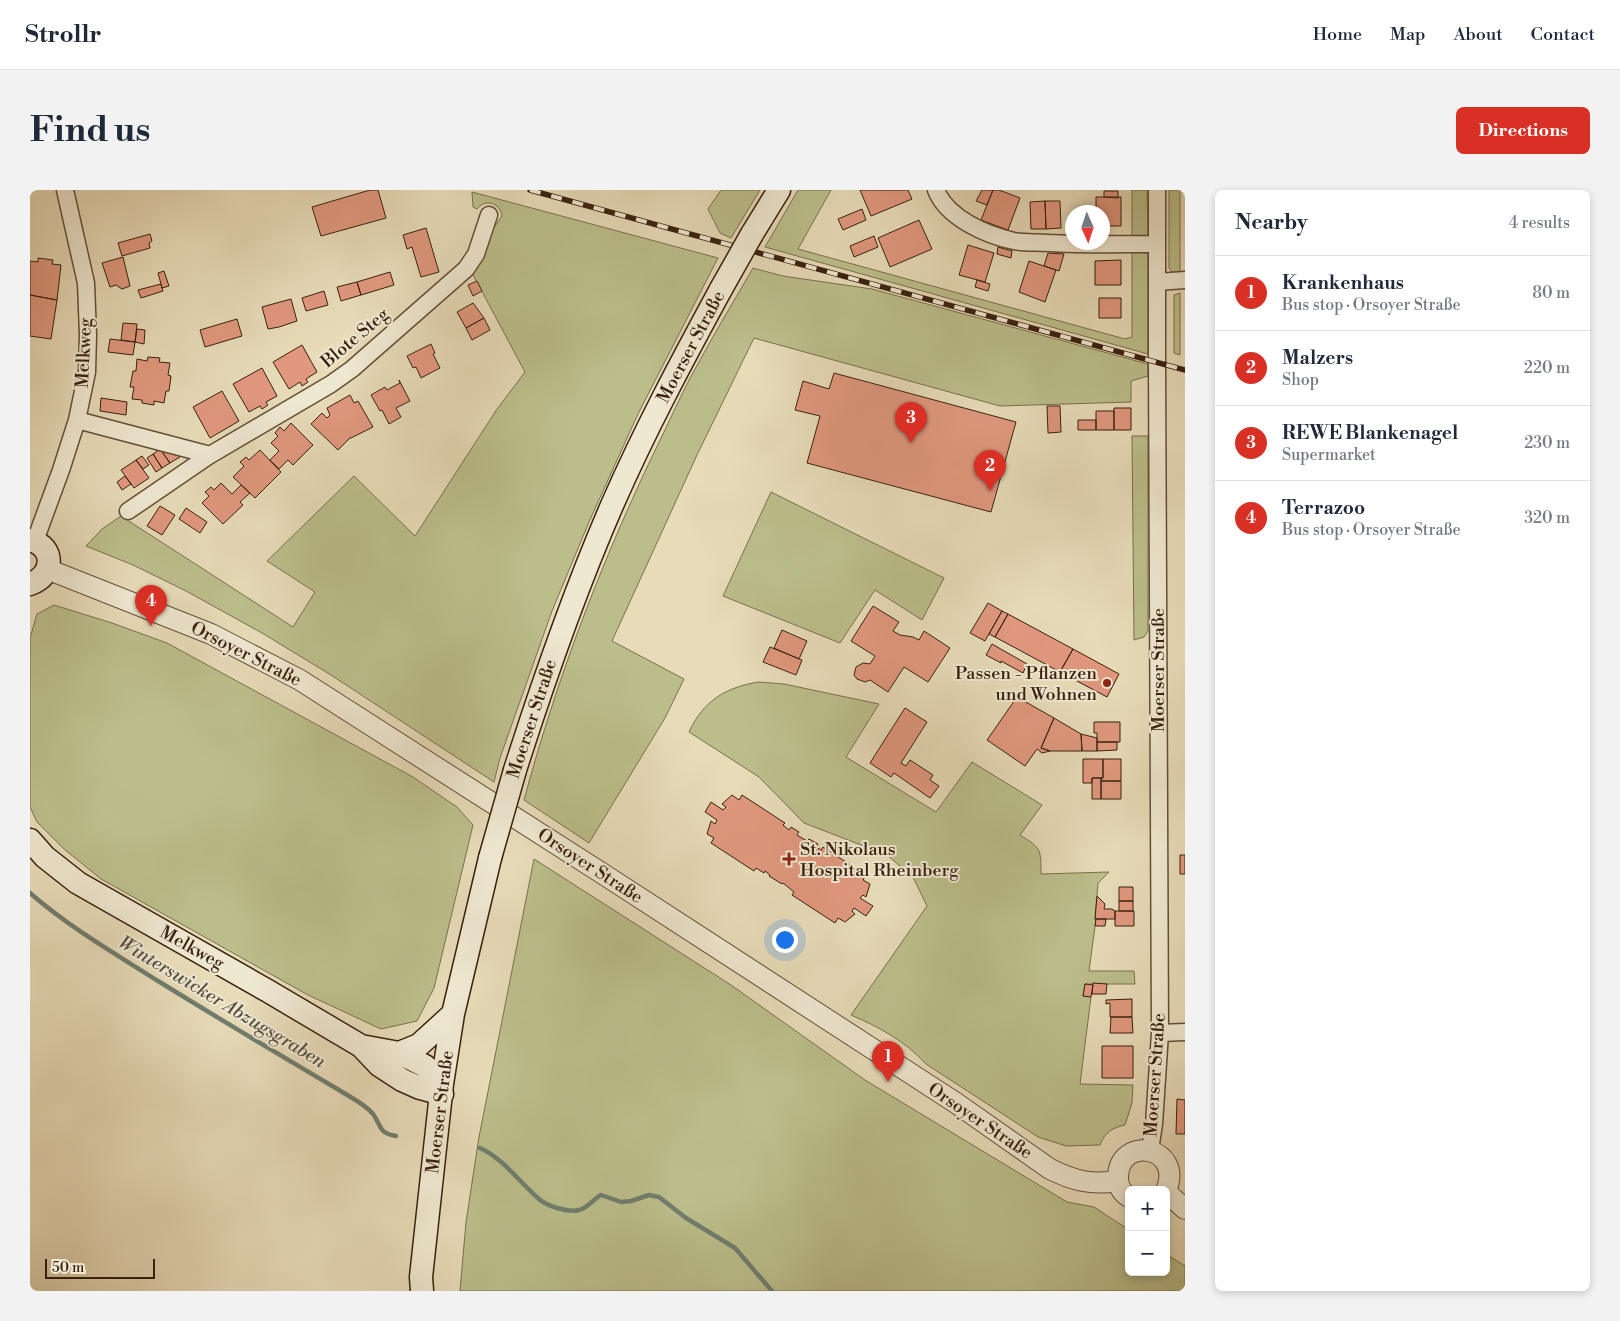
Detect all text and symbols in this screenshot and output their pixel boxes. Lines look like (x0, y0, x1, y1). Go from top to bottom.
text: Strollr (25, 20, 101, 50)
text: Home (1313, 23, 1362, 46)
text: Map (1390, 23, 1426, 46)
text: About (1454, 23, 1503, 46)
text: Contact (1531, 23, 1595, 46)
button: Directions (1456, 107, 1590, 154)
text: Find us (30, 109, 150, 152)
north arrow (1065, 205, 1110, 250)
text: Nearby (1235, 210, 1308, 236)
text: 4 results (1509, 213, 1570, 233)
text: Krankenhaus (1282, 271, 1404, 295)
text: 1 (1247, 283, 1255, 303)
text: 80 m (1532, 283, 1570, 303)
street label: Moerser Straße (652, 287, 730, 407)
text: Bus stop · Orsoyer Straße (1282, 295, 1461, 315)
street label: Blote Steg (315, 302, 394, 374)
street label: Melkweg (71, 317, 97, 389)
text: Malzers (1282, 346, 1353, 370)
text: 2 (1246, 358, 1256, 378)
text: 220 m (1524, 358, 1570, 378)
text: Shop (1282, 370, 1319, 390)
pin: 3 (895, 402, 927, 443)
text: REWE Blankenagel (1282, 421, 1458, 445)
text: 3 (1246, 433, 1256, 453)
text: 230 m (1524, 433, 1570, 453)
text: Supermarket (1282, 445, 1376, 465)
pin: 2 (974, 450, 1006, 491)
text: Terrazoo (1282, 496, 1365, 520)
text: 4 (1246, 508, 1256, 528)
text: 320 m (1524, 508, 1570, 528)
text: Bus stop · Orsoyer Straße (1282, 520, 1461, 540)
pin: 4 (135, 585, 167, 626)
street label: Moerser Straße (1147, 608, 1170, 732)
street label: Orsoyer Straße (187, 616, 305, 692)
street label: Moerser Straße (502, 656, 562, 782)
place label: Passen - Pflanzen und Wohnen (955, 662, 1097, 706)
marker: Passen - Pflanzen und Wohnen (1101, 677, 1113, 689)
street label: Orsoyer Straße (533, 823, 647, 909)
place label: St. Nikolaus Hospital Rheinberg (800, 838, 959, 882)
marker: St. Nikolaus Hospital Rheinberg (782, 852, 796, 866)
street label: Melkweg (156, 921, 229, 975)
your location (772, 927, 798, 953)
water label: Winterswicker Abzugsgraben (114, 930, 330, 1074)
street label: Moerser Straße (1139, 1012, 1171, 1138)
pin: 1 (872, 1041, 904, 1082)
street label: Moerser Straße (421, 1049, 459, 1175)
street label: Orsoyer Straße (923, 1078, 1037, 1164)
map controls (1125, 1186, 1170, 1276)
button: + (1125, 1186, 1170, 1231)
button: − (1125, 1231, 1170, 1276)
scale bar (45, 1256, 155, 1279)
text: 50 m (52, 1259, 84, 1277)

